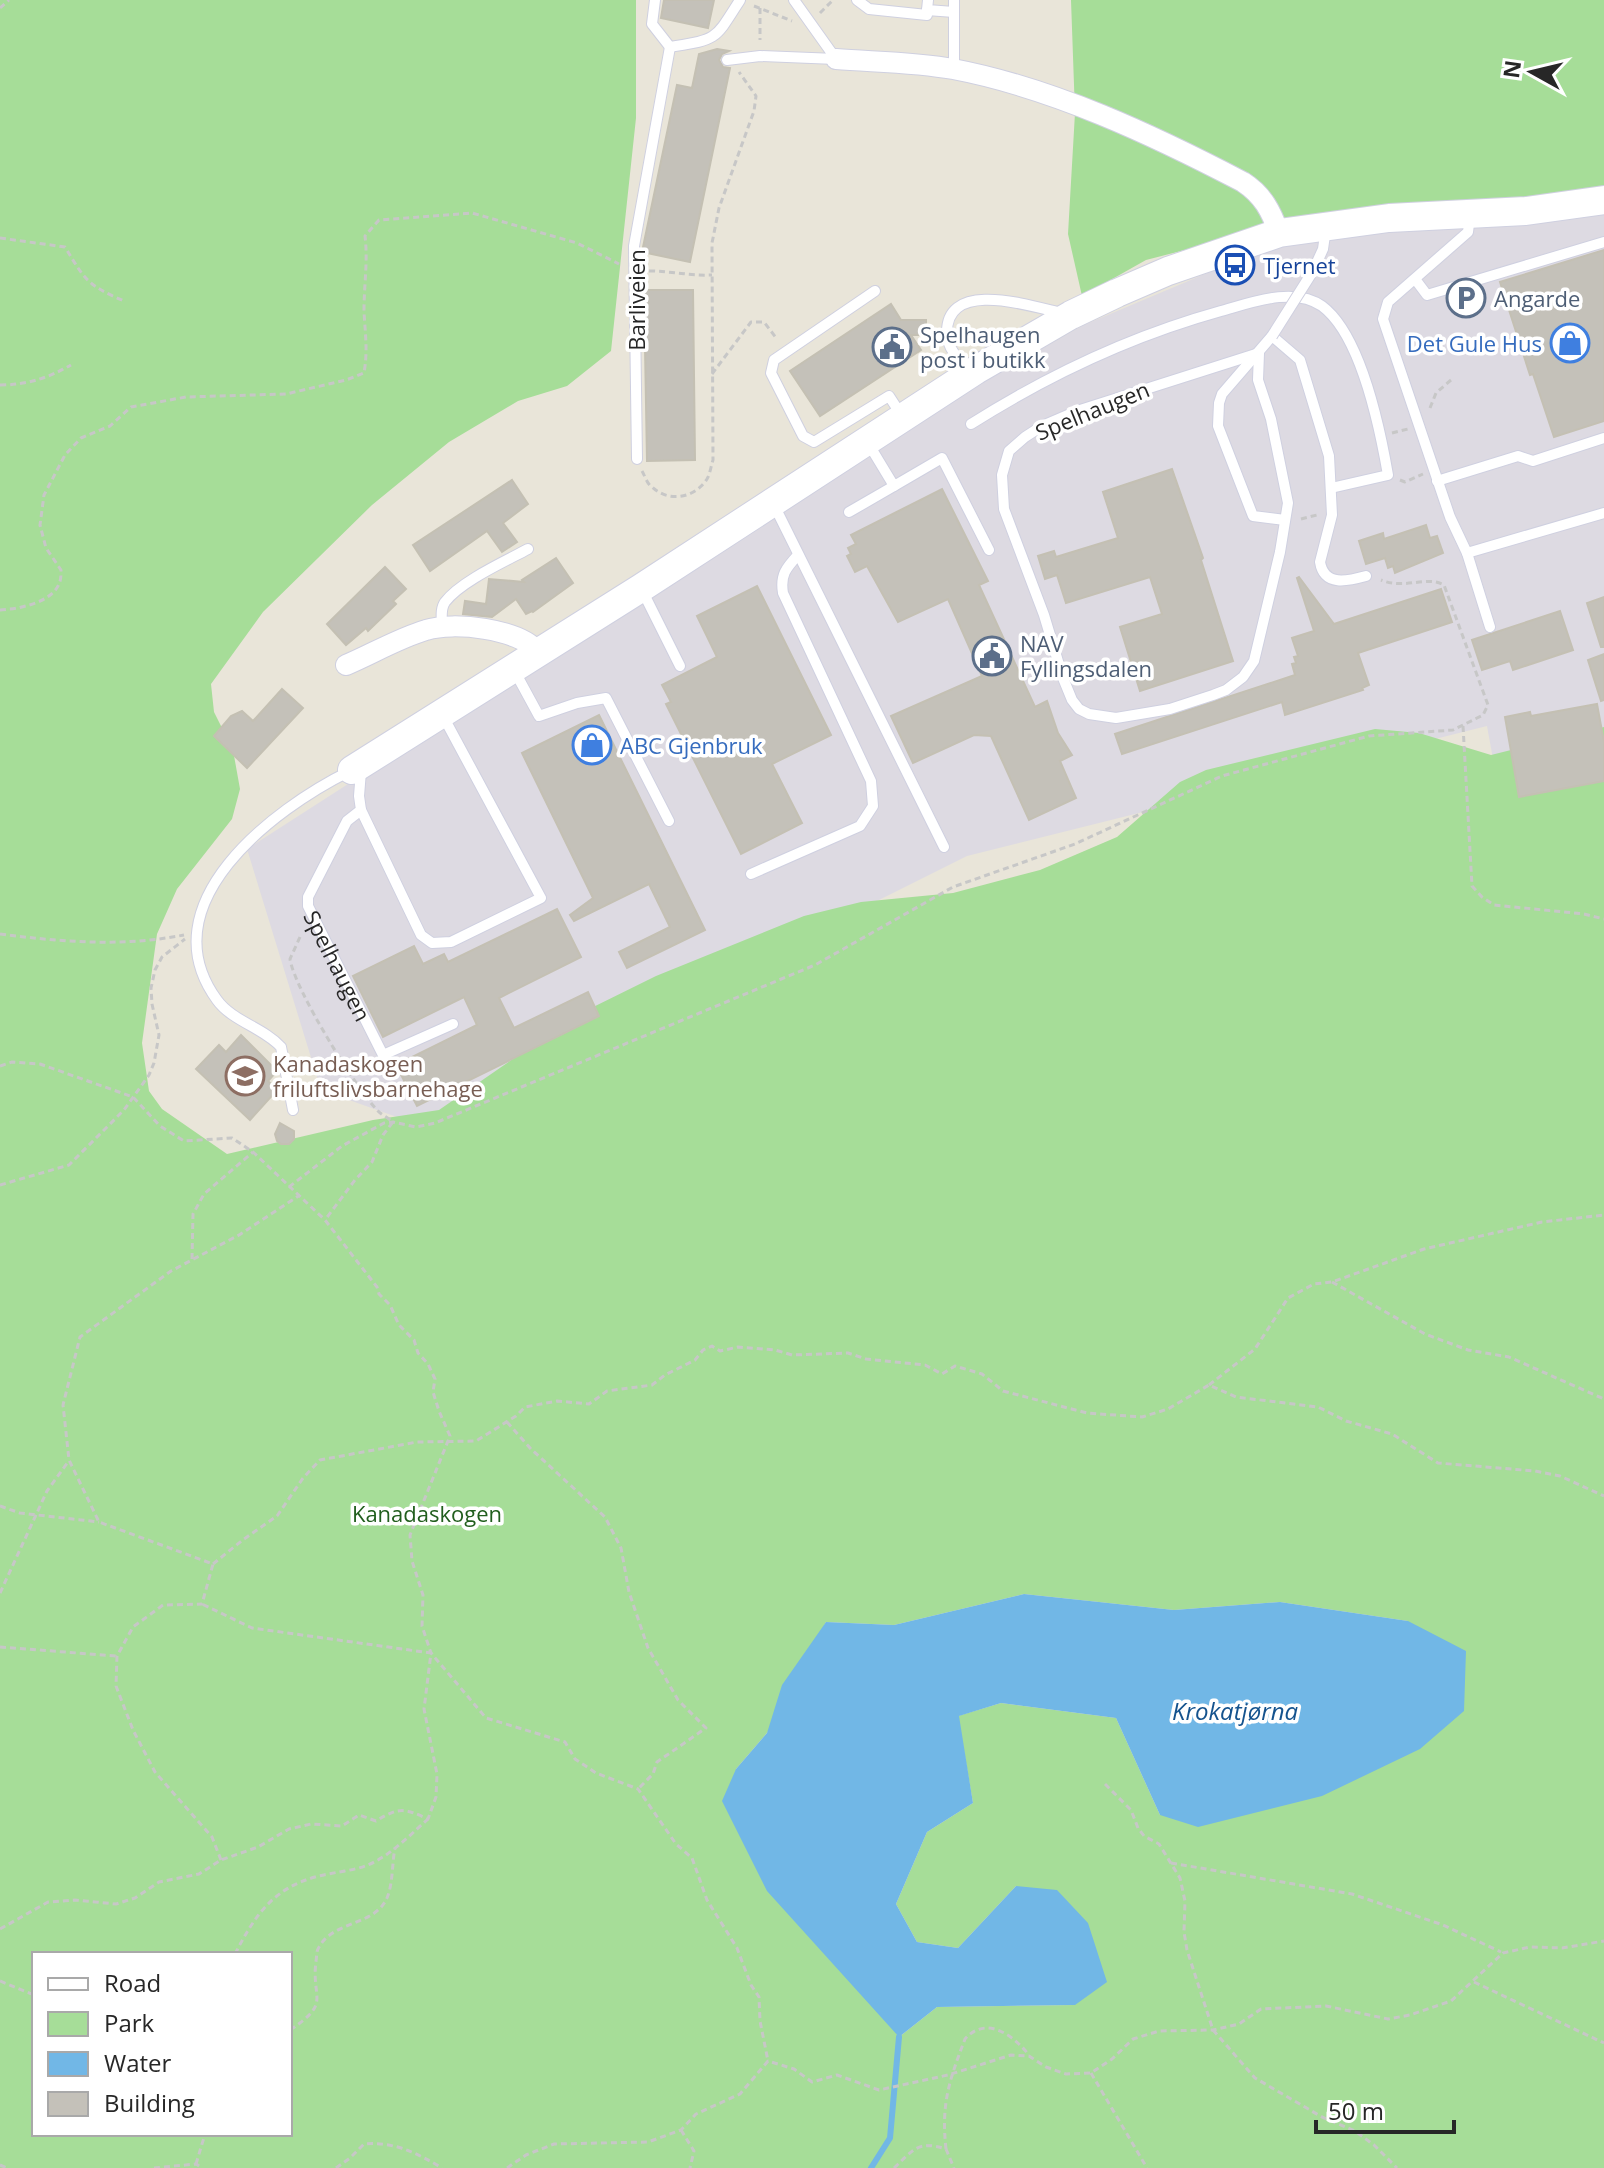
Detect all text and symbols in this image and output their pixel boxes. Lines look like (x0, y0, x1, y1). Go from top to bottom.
north arrow (1492, 32, 1572, 112)
text: N (1495, 58, 1527, 80)
bus stop icon: Tjernet (1214, 244, 1256, 286)
street label: Barliveien (621, 249, 651, 351)
place label: Tjernet (1263, 250, 1336, 280)
parking icon: Angarde (1445, 277, 1487, 319)
place label: Angarde (1494, 283, 1580, 313)
place label: Spelhaugen post i butikk (920, 319, 1046, 374)
shop icon: Det Gule Hus (1549, 322, 1591, 364)
public building icon: Spelhaugen post i butikk (871, 326, 913, 368)
place label: Det Gule Hus (1407, 328, 1542, 358)
street label: Spelhaugen (1031, 374, 1153, 446)
place label: NAV Fyllingsdalen (1020, 628, 1152, 683)
public building icon: NAV Fyllingsdalen (971, 635, 1013, 677)
shop icon: ABC Gjenbruk (571, 724, 613, 766)
place label: ABC Gjenbruk (620, 730, 763, 760)
street label: Spelhaugen (297, 905, 378, 1026)
place label: Kanadaskogen friluftslivsbarnehage (273, 1048, 483, 1103)
school or university icon: Kanadaskogen friluftslivsbarnehage (224, 1055, 266, 1097)
park label: Kanadaskogen (352, 1498, 502, 1528)
water label: Krokatjørna (1172, 1694, 1298, 1727)
legend (32, 1952, 292, 2136)
text: Road (104, 1966, 161, 1999)
text: Park (104, 2006, 155, 2039)
text: Water (104, 2046, 172, 2079)
scale bar (1316, 2084, 1454, 2134)
text: Building (104, 2086, 195, 2119)
text: 50 m (1328, 2094, 1384, 2127)

